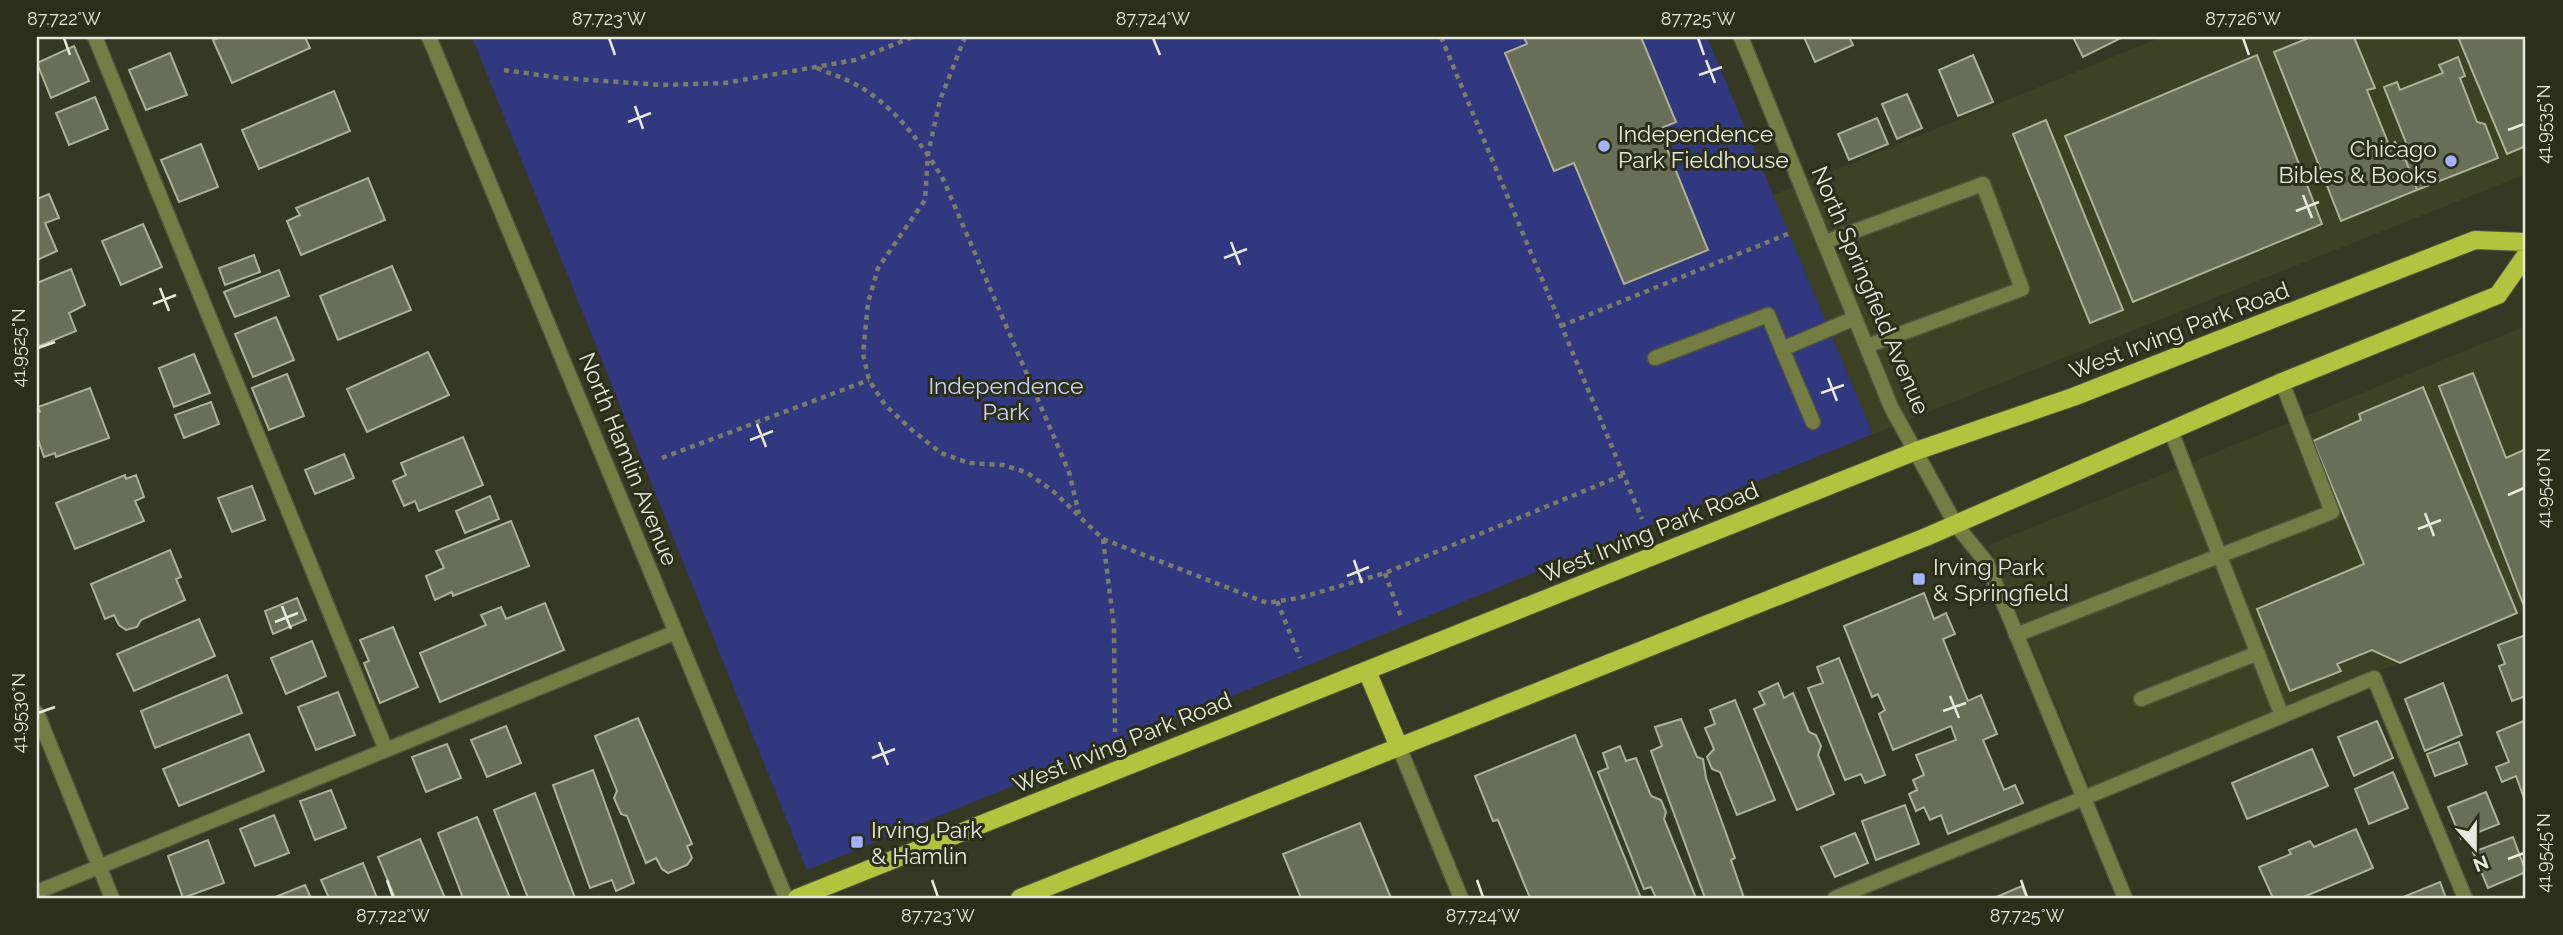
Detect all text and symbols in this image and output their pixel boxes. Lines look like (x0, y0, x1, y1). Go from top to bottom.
text: 87.722°W (27, 8, 101, 29)
text: 87.723°W (572, 8, 646, 29)
text: 87.724°W (1116, 8, 1190, 29)
text: 87.725°W (1661, 8, 1735, 29)
text: 87.726°W (2205, 8, 2281, 29)
text: 41.9535°N (2533, 84, 2554, 164)
place label: Independence Park Fieldhouse (1618, 120, 1789, 173)
place label: Chicago Bibles & Books (2279, 135, 2437, 188)
marker: Independence Park Fieldhouse (1596, 138, 1612, 154)
marker: Chicago Bibles & Books (2443, 153, 2459, 169)
street label: North Springfield Avenue (1806, 162, 1936, 418)
street label: West Irving Park Road (2065, 276, 2293, 384)
text: 41.9525°N (8, 308, 29, 388)
street label: North Hamlin Avenue (574, 349, 684, 569)
park label: Independence Park (928, 372, 1084, 425)
text: 41.9540°N (2533, 448, 2554, 528)
street label: West Irving Park Road (1536, 476, 1762, 588)
place label: Irving Park & Springfield (1933, 553, 2069, 606)
marker: Irving Park & Springfield (1911, 571, 1927, 587)
text: 41.9530°N (8, 673, 29, 753)
street label: West Irving Park Road (1009, 686, 1235, 798)
north arrow (2440, 813, 2510, 883)
text: 41.9545°N (2533, 813, 2554, 893)
place label: Irving Park & Hamlin (871, 816, 983, 869)
marker: Irving Park & Hamlin (849, 834, 865, 850)
text: N (2470, 851, 2492, 877)
text: 87.722°W (356, 905, 430, 926)
text: 87.723°W (901, 905, 975, 926)
text: 87.724°W (1446, 905, 1520, 926)
text: 87.725°W (1990, 905, 2064, 926)

